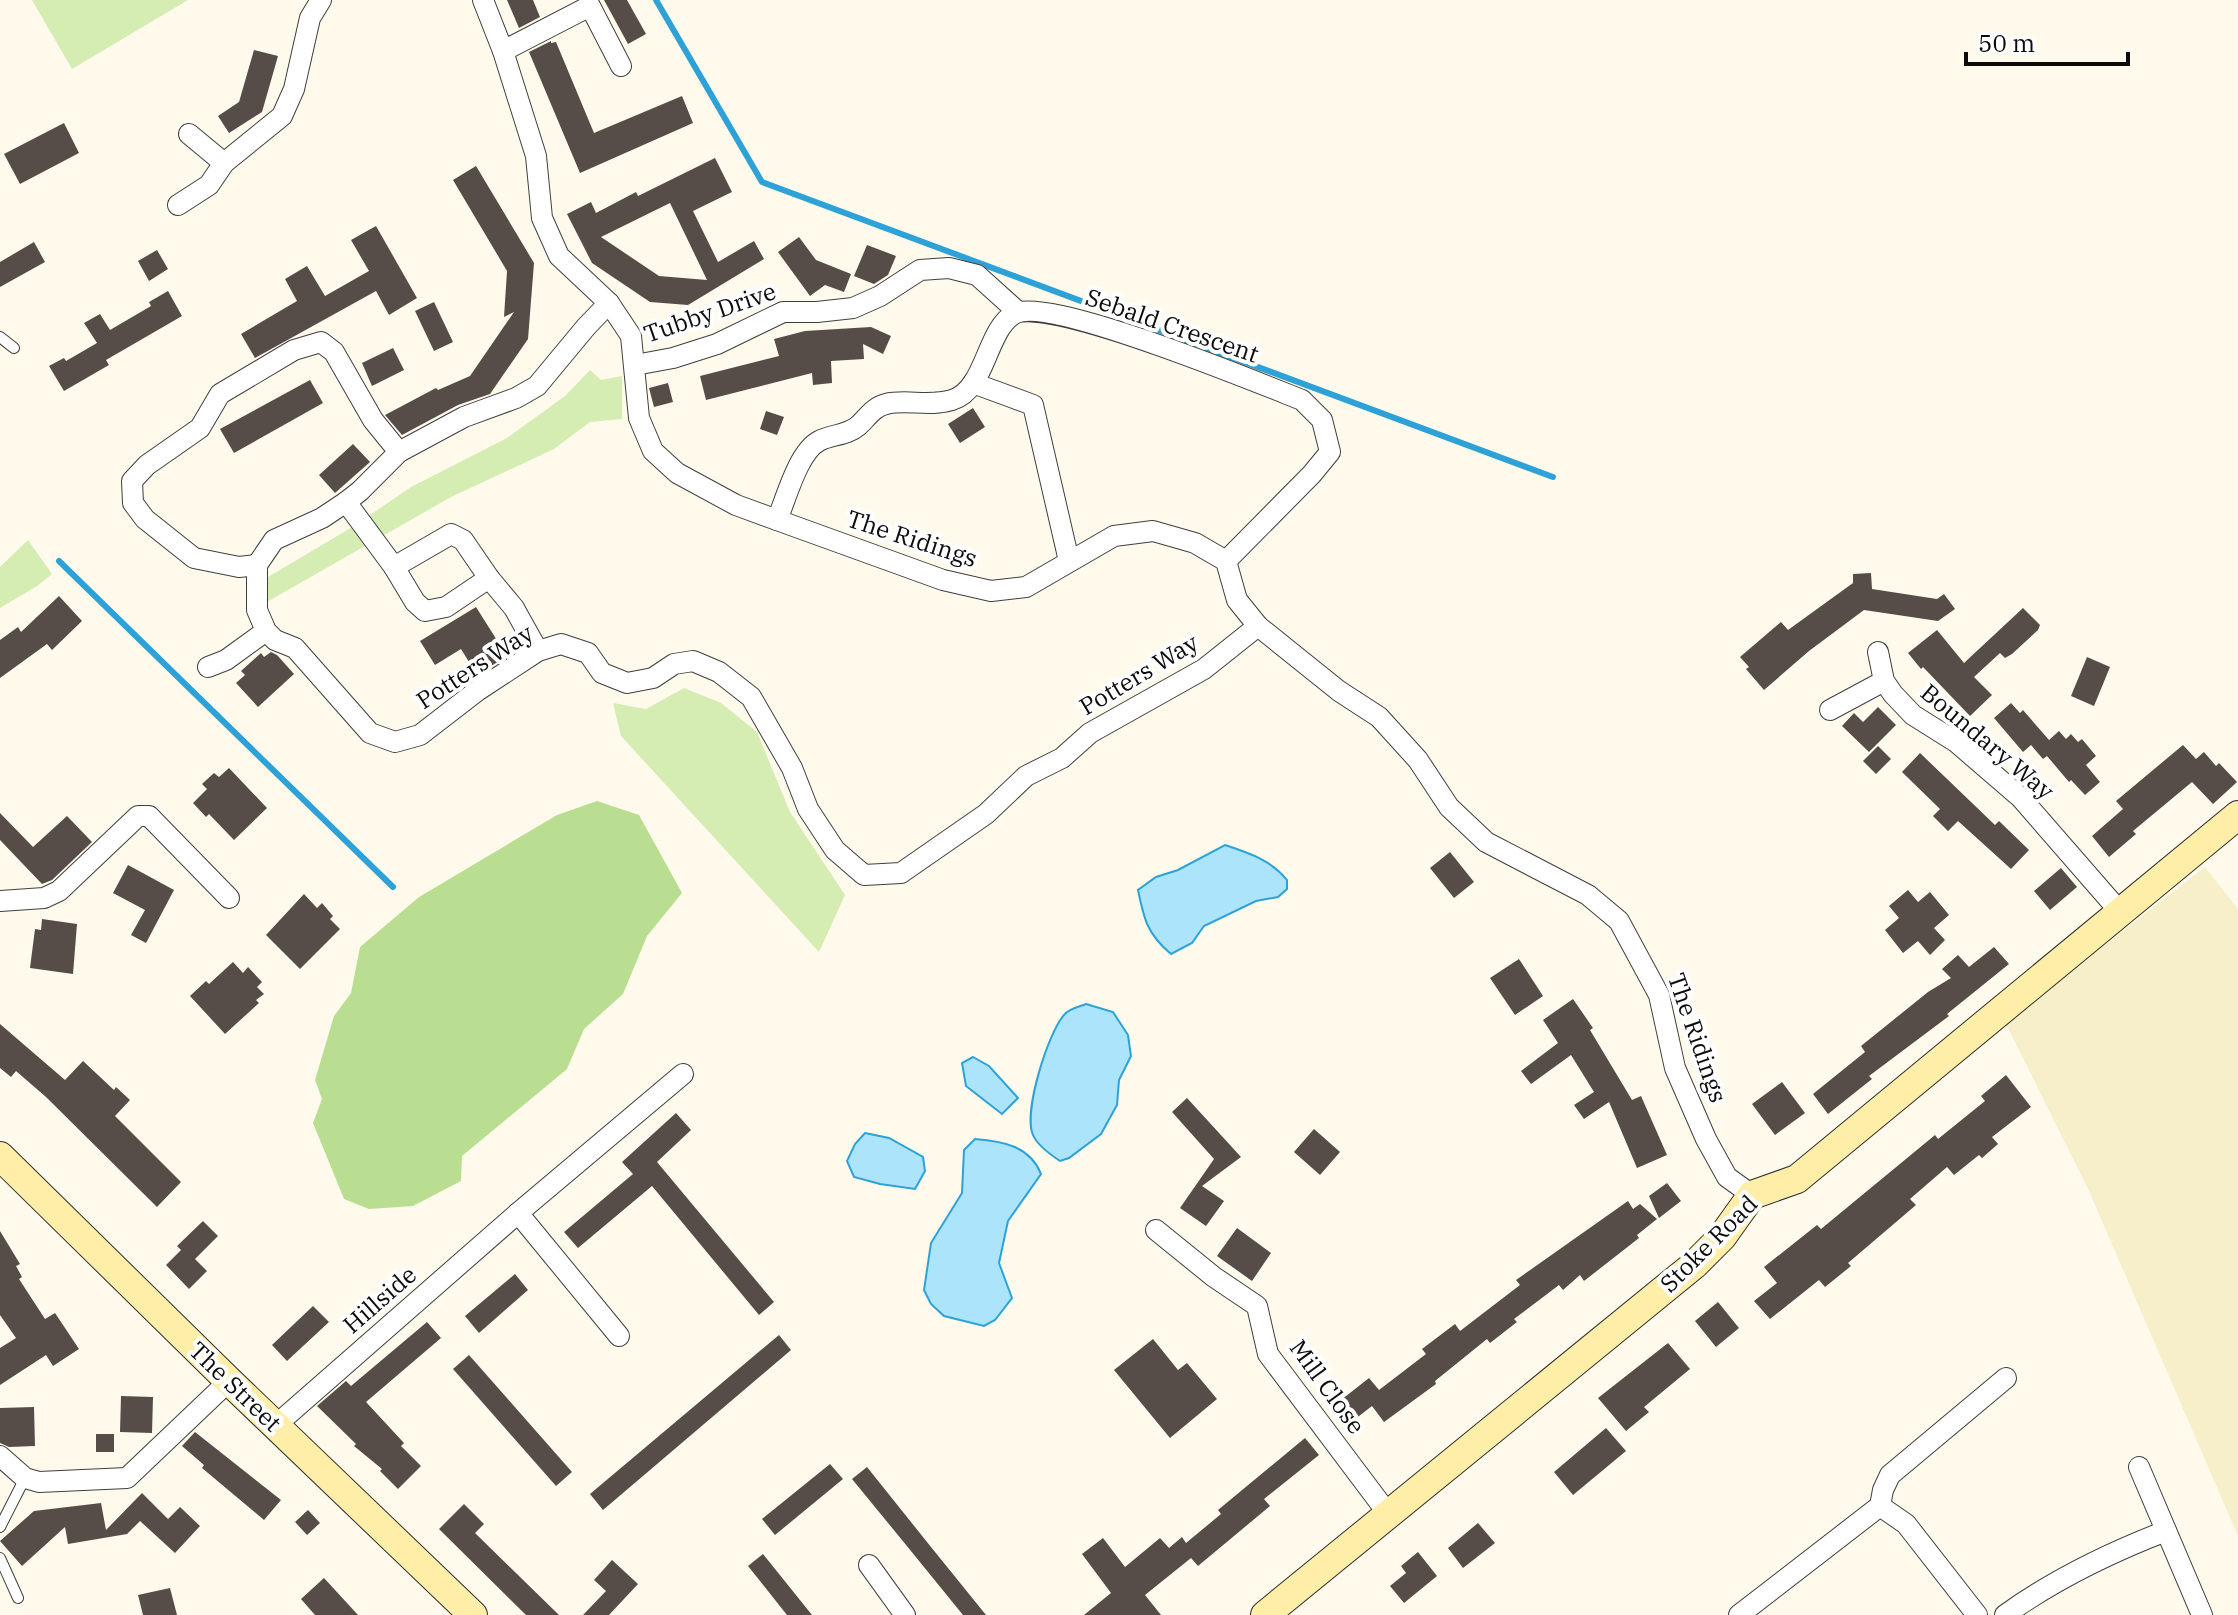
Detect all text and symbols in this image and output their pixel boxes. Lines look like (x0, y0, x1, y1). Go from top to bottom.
scale bar (1966, 16, 2128, 66)
text: 50 m (1978, 27, 2035, 59)
street label: Tubby Drive (639, 275, 780, 350)
street label: Sebald Crescent (1081, 280, 1263, 370)
street label: The Ridings (843, 502, 981, 574)
street label: Potters Way (410, 616, 539, 716)
street label: Potters Way (1073, 626, 1204, 722)
street label: Boundary Way (1914, 676, 2061, 807)
street label: The Ridings (1661, 969, 1735, 1107)
street label: Stoke Road (1653, 1188, 1764, 1299)
street label: Hillside (336, 1258, 423, 1340)
street label: Mill Close (1283, 1333, 1373, 1440)
street label: The Street (183, 1334, 289, 1438)

